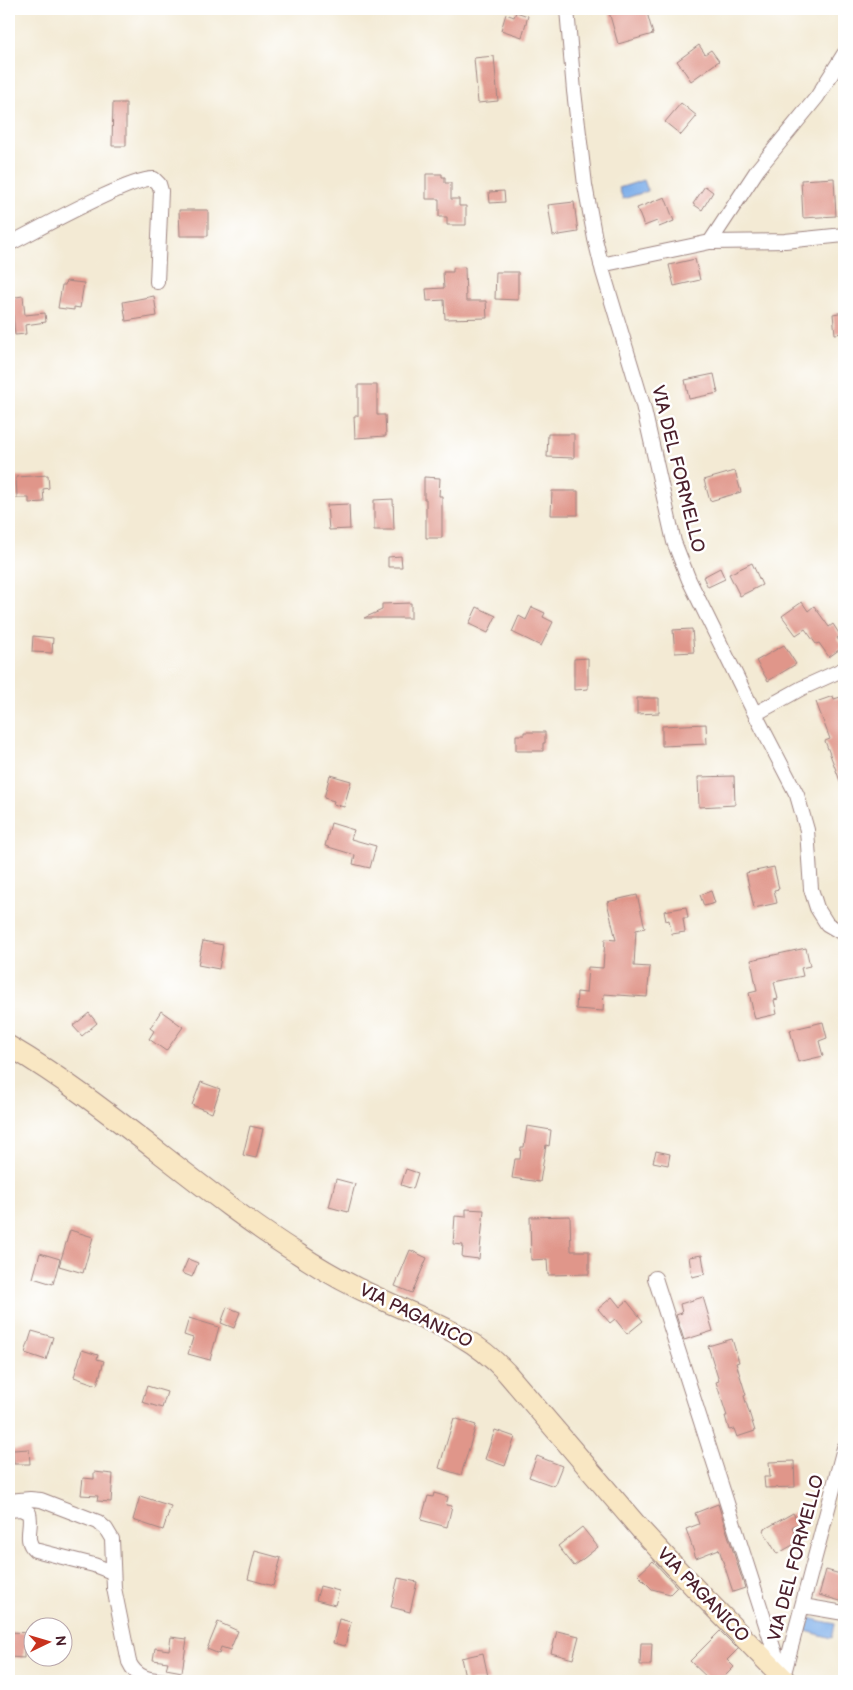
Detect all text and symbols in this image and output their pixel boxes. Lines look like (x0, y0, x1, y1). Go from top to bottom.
street label: VIA DEL FORMELLO (647, 383, 709, 555)
street label: VIA PAGANICO (356, 1280, 476, 1352)
street label: VIA DEL FORMELLO (764, 1473, 828, 1643)
street label: VIA PAGANICO (653, 1543, 753, 1647)
north arrow (22, 1618, 72, 1668)
text: N (52, 1635, 69, 1647)

